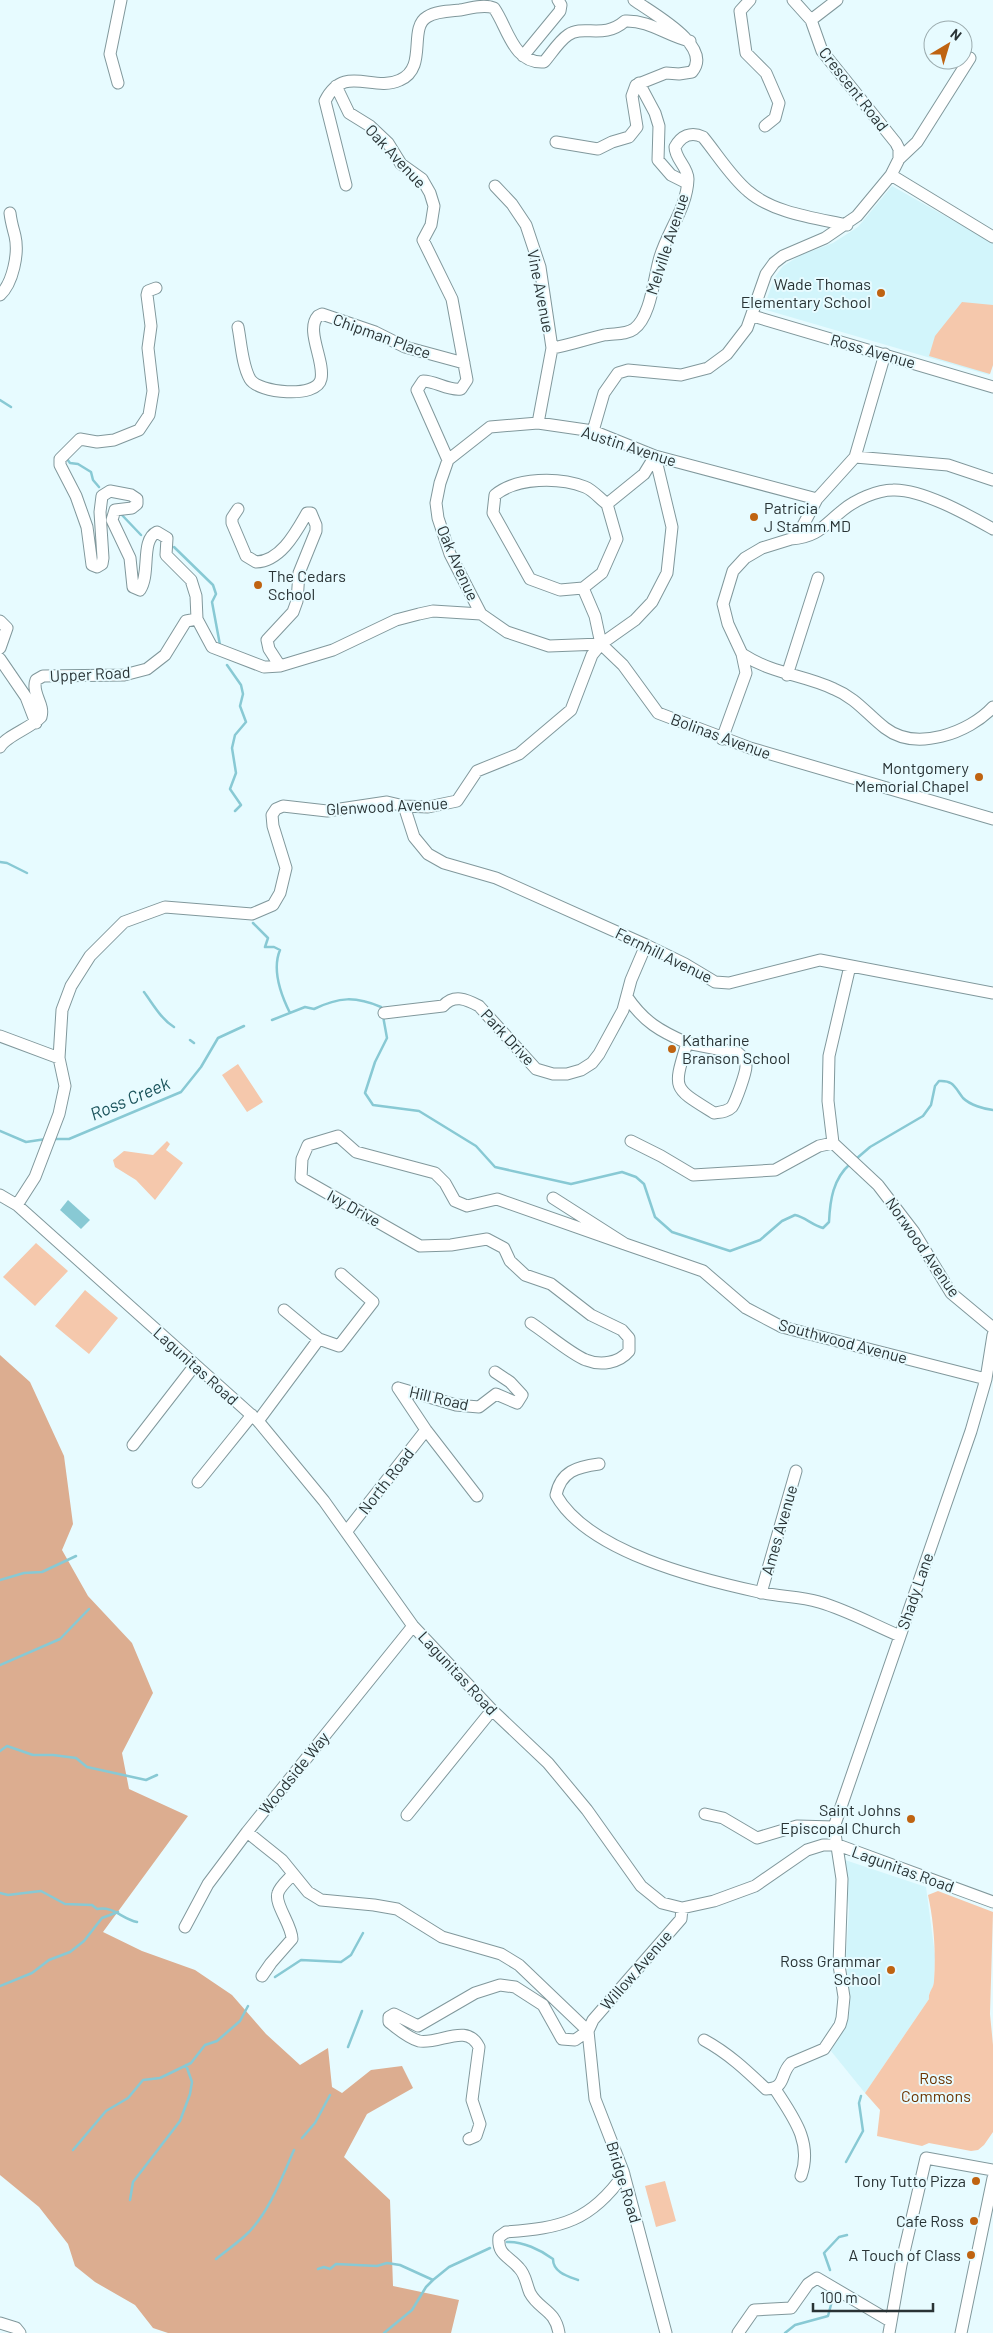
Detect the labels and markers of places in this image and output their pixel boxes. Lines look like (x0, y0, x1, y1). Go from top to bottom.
place label: Wade Thomas Elementary School (741, 274, 871, 311)
marker: Wade Thomas Elementary School (875, 287, 887, 299)
place label: Patricia J Stamm MD (764, 498, 851, 535)
marker: Patricia J Stamm MD (748, 511, 760, 523)
place label: The Cedars School (268, 566, 346, 603)
marker: The Cedars School (252, 579, 264, 591)
place label: Montgomery Memorial Chapel (855, 758, 970, 795)
marker: Montgomery Memorial Chapel (973, 771, 985, 783)
place label: Katharine Branson School (682, 1030, 790, 1067)
marker: Katharine Branson School (666, 1043, 678, 1055)
place label: Saint Johns Episcopal Church (780, 1800, 901, 1837)
marker: Saint Johns Episcopal Church (905, 1813, 917, 1825)
place label: Ross Grammar School (780, 1951, 881, 1988)
marker: Ross Grammar School (885, 1964, 897, 1976)
place label: Tony Tutto Pizza (854, 2171, 966, 2190)
marker: Tony Tutto Pizza (970, 2175, 982, 2187)
place label: Cafe Ross (896, 2211, 964, 2230)
marker: Cafe Ross (968, 2215, 980, 2227)
place label: A Touch of Class (848, 2245, 961, 2264)
marker: A Touch of Class (965, 2249, 977, 2261)

